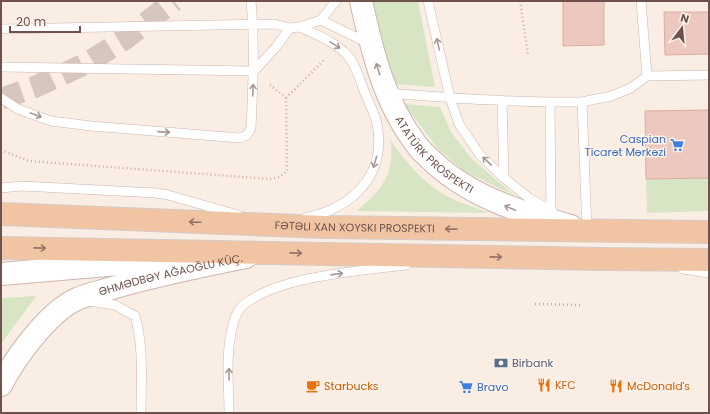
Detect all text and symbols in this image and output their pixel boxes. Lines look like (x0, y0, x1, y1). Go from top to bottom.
scale bar (10, 8, 80, 34)
north arrow (662, 8, 702, 48)
text: N (679, 10, 691, 27)
text: 20 m (16, 13, 46, 30)
one-way arrow (433, 38, 441, 51)
one-way arrow (329, 42, 341, 50)
one-way arrow (373, 63, 381, 75)
one-way arrow (249, 84, 257, 97)
one-way arrow (29, 112, 41, 120)
street label: ATATÜRK PROSPEKTI (391, 113, 477, 197)
one-way arrow (157, 128, 170, 135)
place label: Caspian Ticarət Mərkəzi (585, 131, 666, 160)
supermarket icon: Caspian Ticarət Mərkəzi (669, 137, 685, 153)
one-way arrow (371, 155, 378, 168)
one-way arrow (482, 157, 492, 166)
one-way arrow (504, 203, 516, 211)
street label: FƏTƏLI XAN XOYSKI PROSPEKTI (274, 217, 435, 236)
one-way arrow (189, 218, 202, 226)
one-way arrow (445, 225, 458, 233)
one-way arrow (33, 244, 46, 252)
one-way arrow (289, 249, 302, 257)
street label: ƏHMƏDBƏY AĞAOĞLU KÜÇ. (97, 250, 244, 300)
one-way arrow (489, 253, 502, 261)
one-way arrow (330, 270, 343, 278)
bank icon: Birbank (493, 355, 509, 371)
place label: Birbank (512, 355, 553, 371)
one-way arrow (225, 368, 233, 381)
restaurant icon: KFC (536, 377, 552, 393)
place label: KFC (555, 377, 576, 393)
cafe icon: Starbucks (305, 378, 321, 394)
place label: Starbucks (324, 378, 379, 394)
restaurant icon: McDonald's (608, 378, 624, 394)
place label: McDonald's (627, 378, 690, 394)
supermarket icon: Bravo (458, 379, 474, 395)
place label: Bravo (477, 379, 509, 395)

